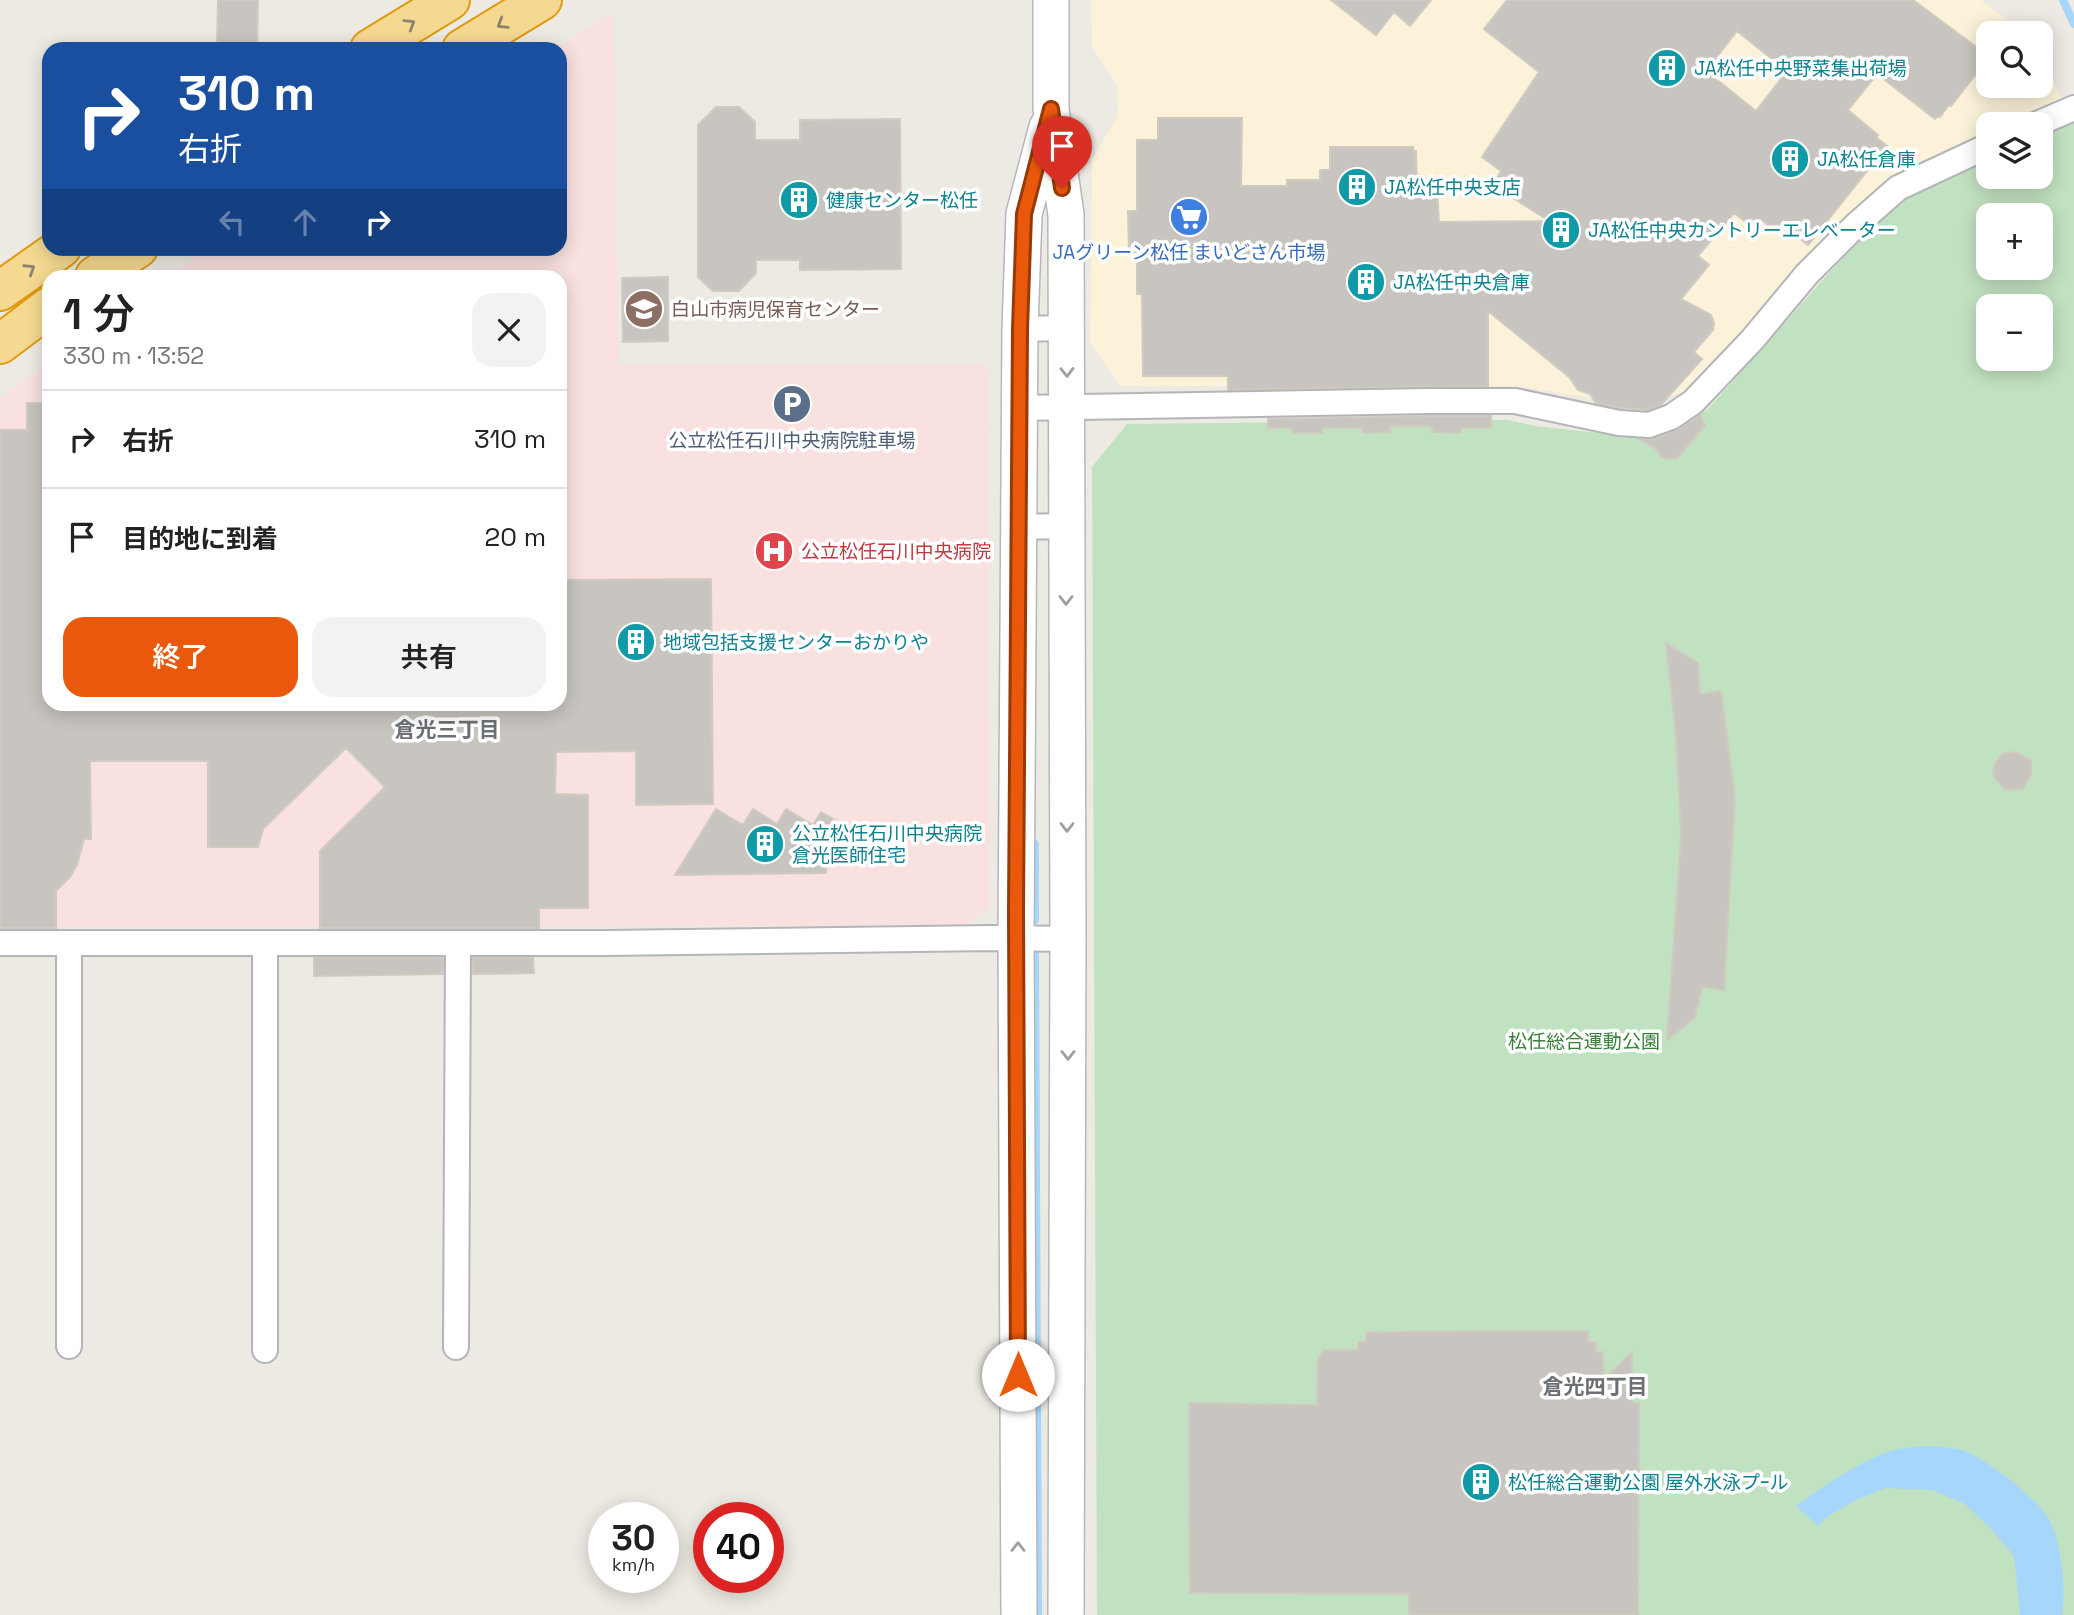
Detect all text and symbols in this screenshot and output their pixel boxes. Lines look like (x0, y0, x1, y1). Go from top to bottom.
one-way arrow (497, 16, 510, 29)
one-way arrow (403, 20, 416, 33)
map controls (1976, 21, 2053, 371)
button: search (1976, 21, 2053, 98)
building icon: JA松任中央野菜集出荷場 (1646, 47, 1688, 89)
place label: JA松任中央野菜集出荷場 (1694, 56, 1907, 81)
text: 310 m (178, 62, 315, 124)
icon: right (63, 70, 154, 161)
button: layers (1976, 112, 2053, 189)
pin (1032, 116, 1092, 188)
icon: arrive (1043, 127, 1081, 165)
text: 右折 (178, 129, 242, 169)
building icon: JA松任倉庫 (1769, 138, 1811, 180)
place label: JA松任倉庫 (1817, 147, 1916, 172)
building icon: JA松任中央支店 (1336, 166, 1378, 208)
place label: JA松任中央支店 (1384, 175, 1521, 200)
building icon: 健康センター松任 (778, 179, 820, 221)
place label: 健康センター松任 (826, 188, 978, 213)
supermarket icon: JAグリーン松任 まいどさん市場 (1168, 196, 1210, 238)
icon: left (213, 203, 251, 241)
icon: ahead (286, 203, 324, 241)
icon: right (359, 203, 397, 241)
button: + (1976, 203, 2053, 280)
building icon: JA松任中央カントリーエレベーター (1540, 209, 1582, 251)
place label: JA松任中央カントリーエレベーター (1588, 218, 1896, 243)
place label: JAグリーン松任 まいどさん市場 (1052, 240, 1326, 265)
building icon: JA松任中央倉庫 (1345, 261, 1387, 303)
one-way arrow (22, 265, 35, 277)
place label: JA松任中央倉庫 (1393, 270, 1530, 295)
text: 1 分 (63, 288, 135, 341)
school or university icon: 白山市病児保育センター (623, 288, 665, 330)
button: close (472, 293, 546, 367)
button: − (1976, 294, 2053, 371)
place label: 白山市病児保育センター (671, 297, 880, 322)
text: 330 m · 13:52 (63, 341, 204, 371)
one-way arrow (1059, 367, 1075, 378)
parking icon: 公立松任石川中央病院駐車場 (771, 383, 813, 425)
icon: right (63, 420, 101, 458)
text: 310 m (474, 422, 546, 456)
text: 右折 (122, 424, 174, 458)
place label: 公立松任石川中央病院駐車場 (668, 428, 916, 453)
icon: arrive (63, 518, 101, 556)
text: 20 m (485, 520, 546, 554)
text: 目的地に到着 (122, 522, 278, 556)
hospital icon: 公立松任石川中央病院 (753, 530, 795, 572)
place label: 公立松任石川中央病院 (801, 539, 991, 564)
one-way arrow (1058, 595, 1074, 605)
button: 終了 (63, 617, 298, 697)
button: 共有 (312, 617, 546, 697)
building icon: 地域包括支援センターおかりや (615, 621, 657, 663)
place label: 地域包括支援センターおかりや (663, 630, 929, 655)
district label: 倉光三丁目 (395, 716, 500, 743)
place label: 公立松任石川中央病院 倉光医師住宅 (792, 821, 982, 868)
one-way arrow (1059, 822, 1075, 833)
building icon: 公立松任石川中央病院 倉光医師住宅 (744, 823, 786, 865)
park label: 松任総合運動公園 (1508, 1029, 1660, 1054)
one-way arrow (1060, 1050, 1076, 1060)
position arrow (981, 1338, 1055, 1412)
district label: 倉光四丁目 (1543, 1373, 1648, 1400)
building icon: 松任総合運動公園 屋外水泳プｰル (1460, 1461, 1502, 1503)
place label: 松任総合運動公園 屋外水泳プｰル (1508, 1470, 1788, 1495)
speed limit sign: 40 (693, 1502, 784, 1593)
text: 30 (612, 1516, 655, 1560)
one-way arrow (1010, 1541, 1026, 1552)
text: km/h (612, 1553, 655, 1576)

